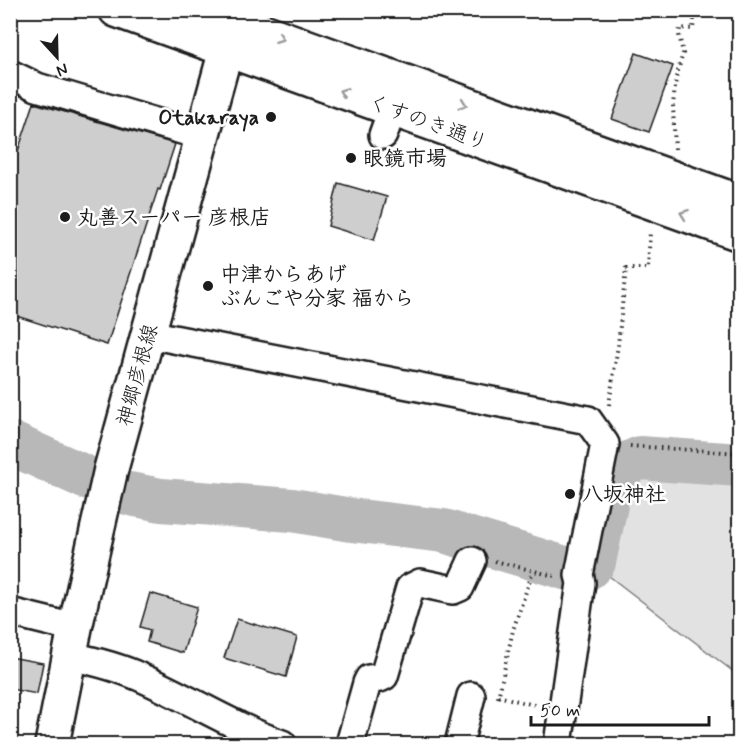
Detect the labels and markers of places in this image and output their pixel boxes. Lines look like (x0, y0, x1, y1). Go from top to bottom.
place label: Otakaraya (158, 104, 259, 132)
marker: Otakaraya (264, 110, 278, 124)
place label: 眼鏡市場 (363, 145, 447, 173)
marker: 眼鏡市場 (344, 151, 358, 165)
place label: 丸善スーパー 彦根店 (77, 204, 271, 232)
marker: 丸善スーパー 彦根店 (58, 210, 72, 224)
place label: 中津からあげ ぶんごや分家 福から (220, 261, 415, 313)
marker: 中津からあげ ぶんごや分家 福から (201, 279, 215, 293)
place label: 八坂神社 (582, 481, 666, 509)
marker: 八坂神社 (563, 487, 577, 501)

